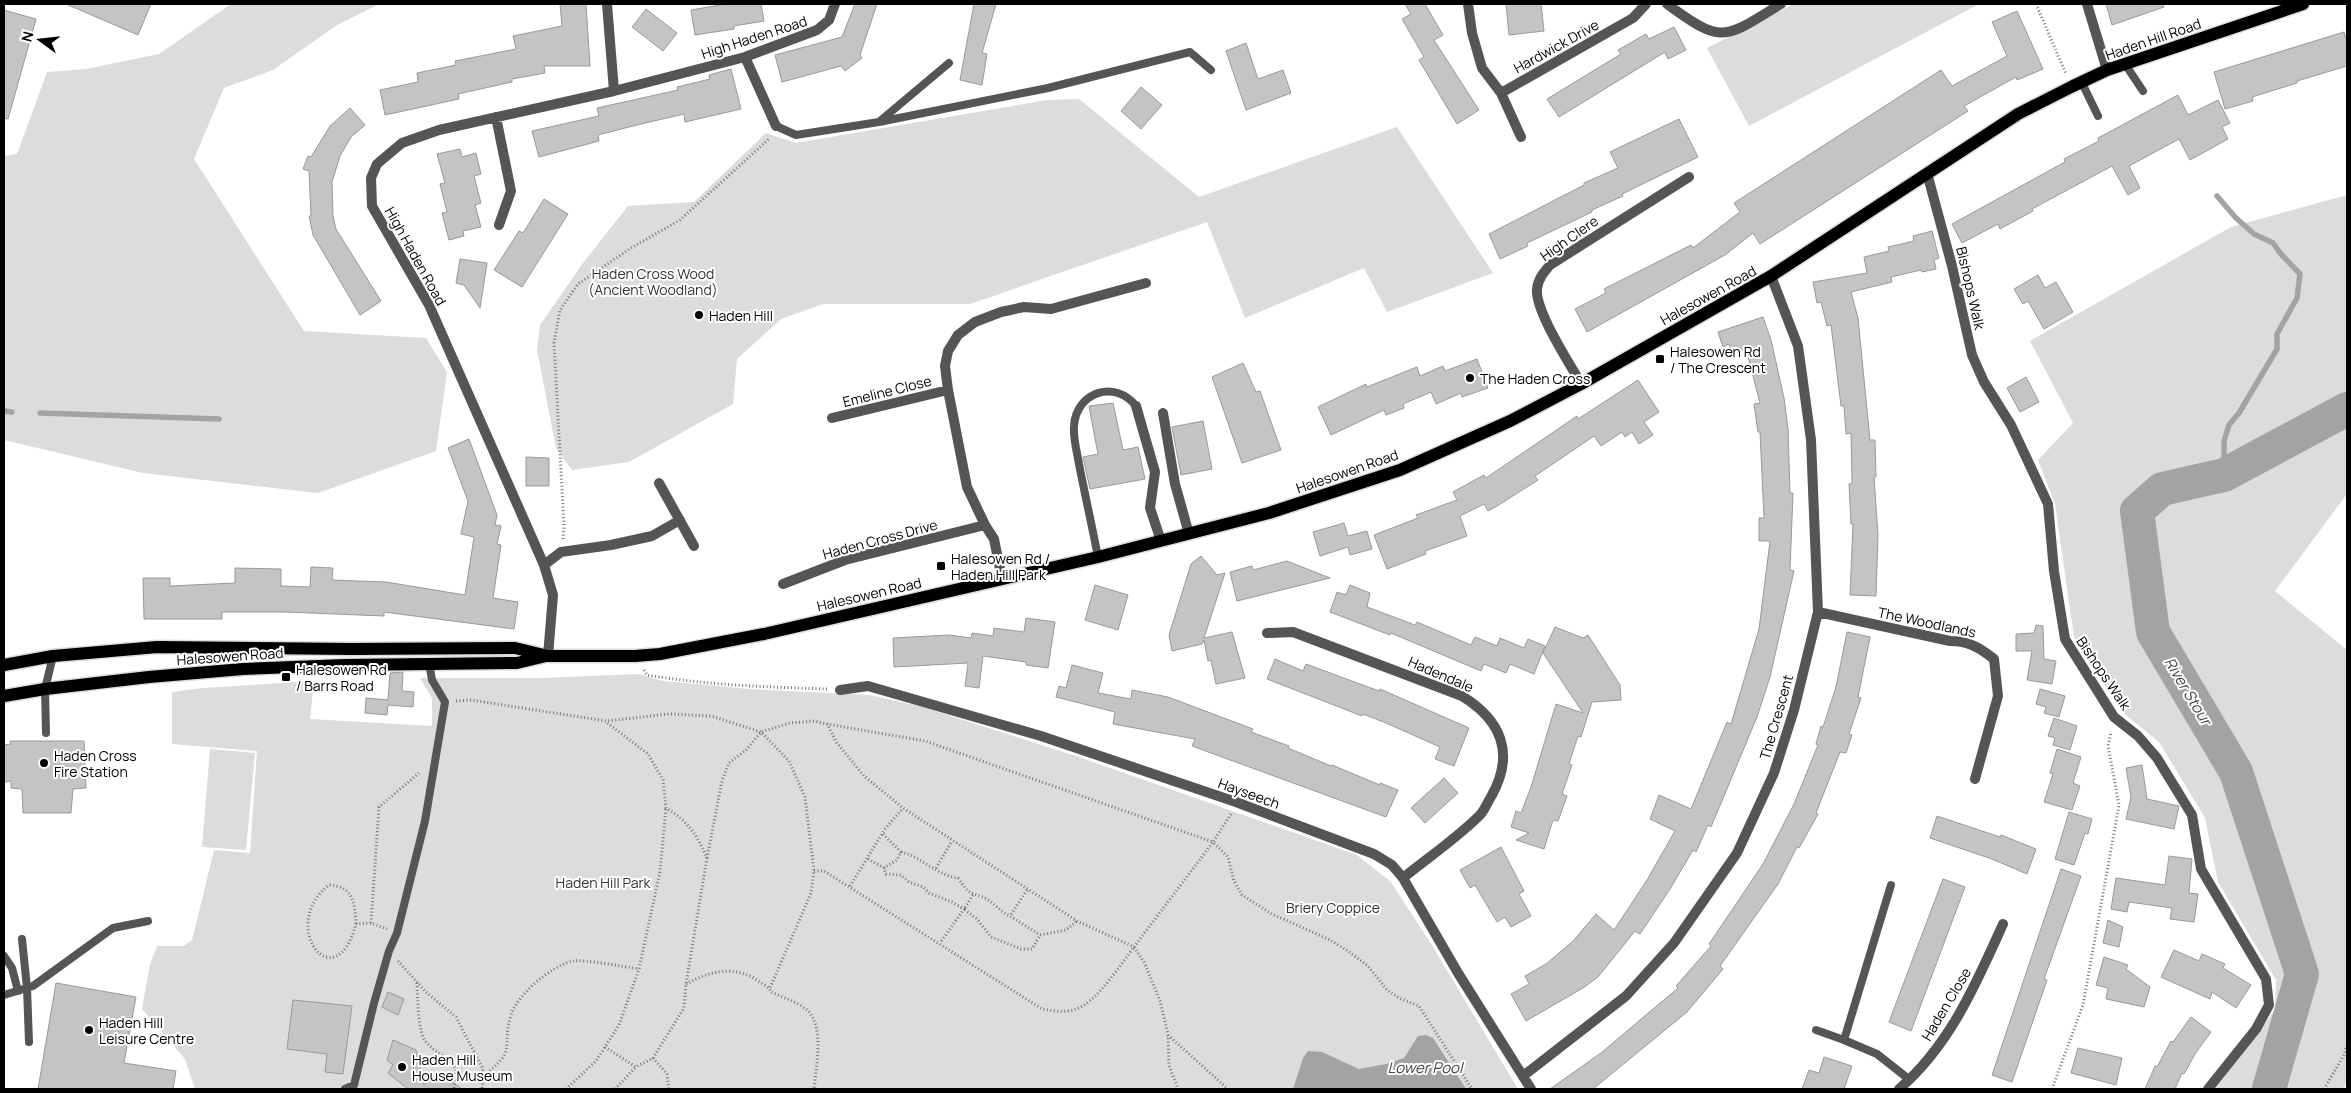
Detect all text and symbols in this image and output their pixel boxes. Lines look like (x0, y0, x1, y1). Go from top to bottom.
street label: High Haden Road (699, 11, 809, 63)
street label: Haden Hill Road (2103, 14, 2203, 64)
north arrow (15, 15, 65, 65)
street label: Hardwick Drive (1510, 15, 1602, 77)
text: N (16, 29, 37, 44)
street label: High Haden Road (381, 203, 451, 309)
street label: High Clere (1536, 211, 1602, 265)
street label: Bishops Walk (1952, 245, 1990, 332)
street label: Halesowen Road (1657, 261, 1759, 329)
park label: Haden Cross Wood (Ancient Woodland) (588, 264, 718, 299)
place label: Haden Hill (709, 306, 773, 325)
marker: Haden Hill (693, 309, 705, 321)
place label: Halesowen Rd / The Crescent (1670, 342, 1766, 377)
marker: Halesowen Rd / The Crescent (1654, 353, 1666, 365)
place label: The Haden Cross (1480, 369, 1590, 388)
street label: Emeline Close (841, 371, 933, 411)
marker: The Haden Cross (1464, 372, 1476, 384)
street label: Halesowen Road (1293, 445, 1401, 497)
street label: Haden Cross Drive (820, 515, 940, 563)
place label: Halesowen Rd / Haden Hill Park (951, 549, 1050, 584)
marker: Halesowen Rd / Haden Hill Park (935, 560, 947, 572)
street label: Halesowen Road (815, 573, 923, 615)
street label: The Woodlands (1876, 602, 1978, 642)
street label: Bishops Walk (2072, 633, 2136, 714)
street label: Halesowen Road (176, 643, 284, 669)
street label: Hadendale (1405, 652, 1477, 696)
water label: River Stour (2160, 653, 2218, 731)
place label: Halesowen Rd / Barrs Road (296, 660, 387, 695)
marker: Halesowen Rd / Barrs Road (280, 671, 292, 683)
street label: The Crescent (1755, 672, 1797, 762)
place label: Haden Cross Fire Station (54, 746, 137, 781)
marker: Haden Cross Fire Station (38, 757, 50, 769)
street label: Hayseech (1216, 773, 1282, 813)
park label: Haden Hill Park (556, 873, 651, 892)
park label: Briery Coppice (1286, 898, 1380, 917)
street label: Haden Close (1917, 964, 1975, 1044)
place label: Haden Hill Leisure Centre (99, 1013, 194, 1048)
marker: Haden Hill Leisure Centre (83, 1024, 95, 1036)
place label: Haden Hill House Museum (412, 1050, 512, 1085)
water label: Lower Pool (1388, 1057, 1465, 1078)
marker: Haden Hill House Museum (396, 1061, 408, 1073)

